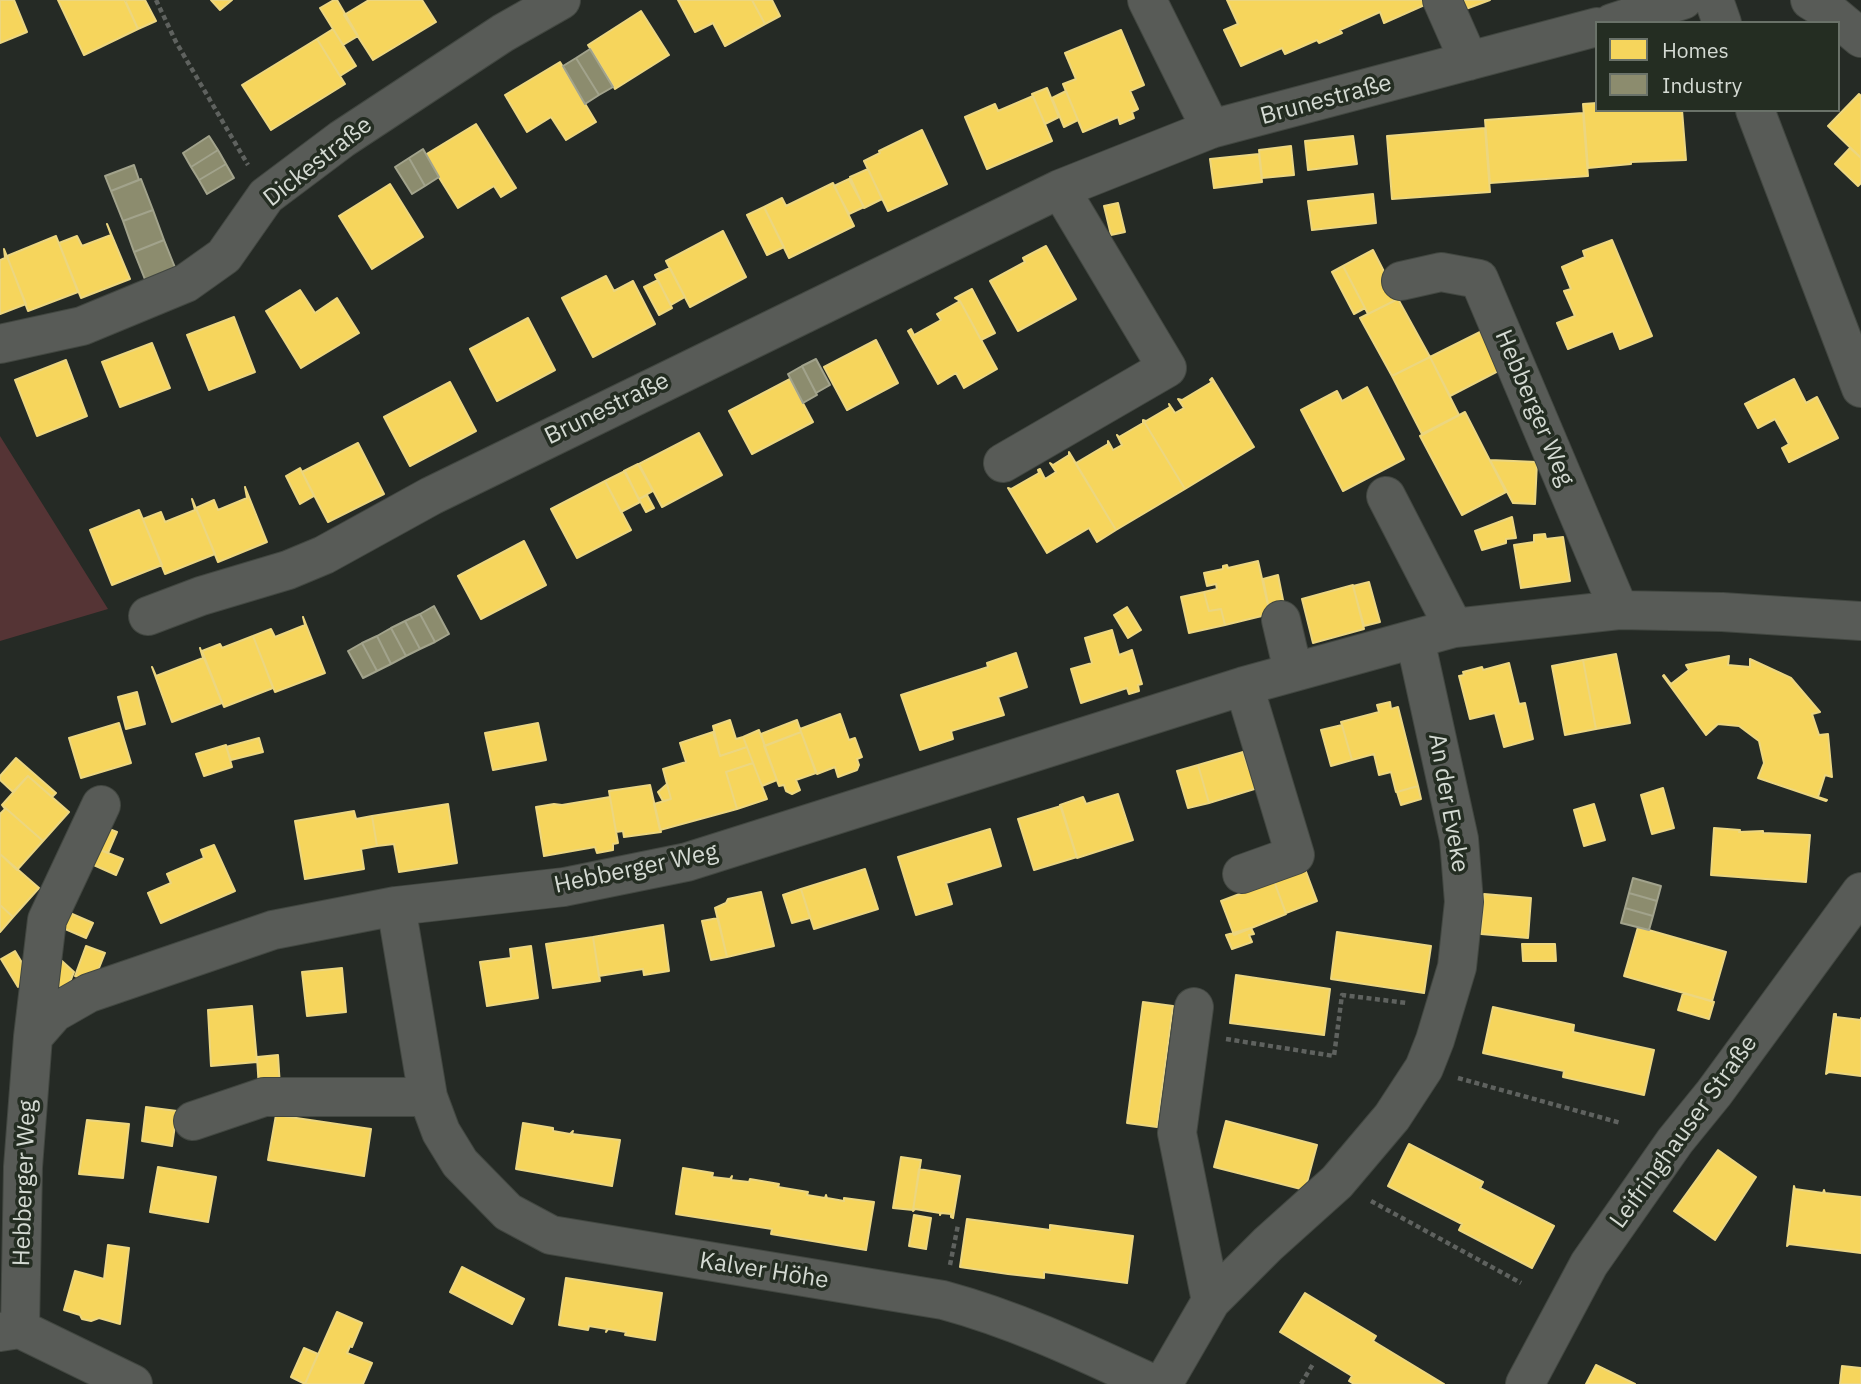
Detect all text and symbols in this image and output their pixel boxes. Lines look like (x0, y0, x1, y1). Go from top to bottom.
legend (1595, 21, 1840, 112)
text: Homes (1662, 36, 1729, 64)
street label: Brunestraße (1257, 69, 1395, 131)
text: Industry (1662, 71, 1742, 99)
street label: Dickestraße (258, 111, 378, 213)
street label: Hebberger Weg (1488, 326, 1580, 490)
street label: Brunestraße (540, 366, 674, 452)
street label: An der Eveke (1422, 731, 1474, 875)
street label: Hebberger Weg (552, 838, 720, 900)
street label: Leifringhauser Straße (1604, 1030, 1764, 1234)
street label: Hebberger Weg (8, 1099, 42, 1267)
street label: Kalver Höhe (697, 1247, 831, 1295)

